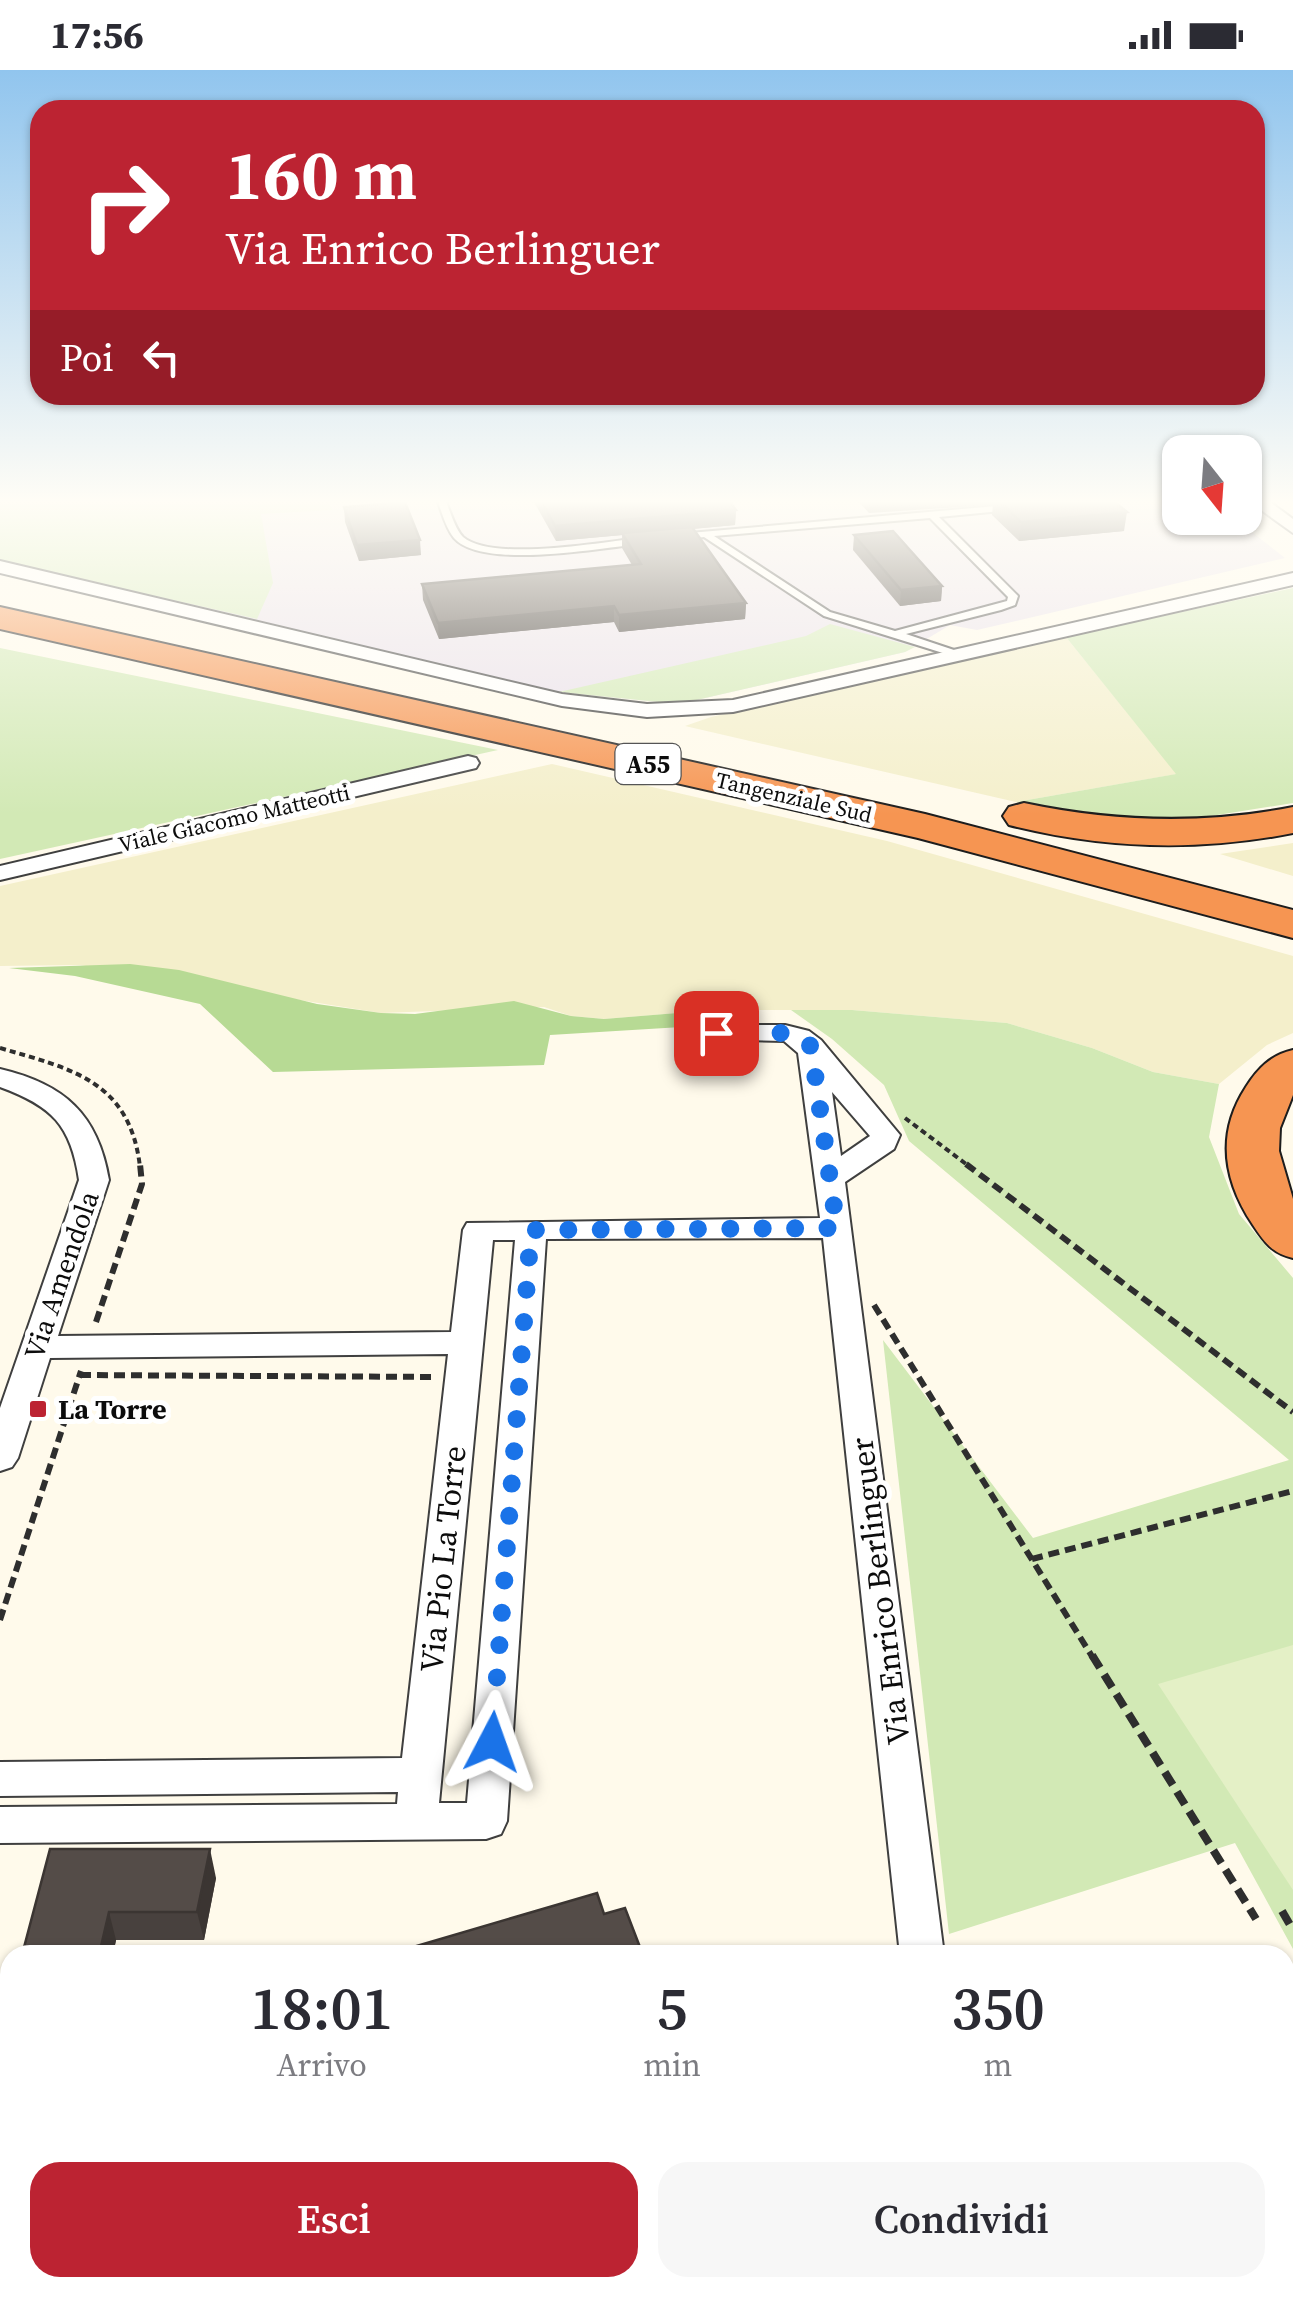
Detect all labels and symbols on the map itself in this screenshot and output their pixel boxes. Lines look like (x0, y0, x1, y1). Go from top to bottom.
north arrow (1162, 435, 1262, 535)
road number: A55 (616, 744, 680, 784)
street label: Tangenziale Sud (713, 764, 876, 830)
street label: Viale Giacomo Matteotti (115, 777, 353, 859)
pin (674, 991, 759, 1076)
street label: Via Amendola (14, 1185, 108, 1364)
place label: La Torre (58, 1390, 167, 1428)
marker: La Torre (27, 1398, 49, 1420)
street label: Via Enrico Berlinguer (839, 1434, 921, 1747)
street label: Via Pio La Torre (409, 1444, 477, 1674)
position arrow (440, 1690, 544, 1794)

